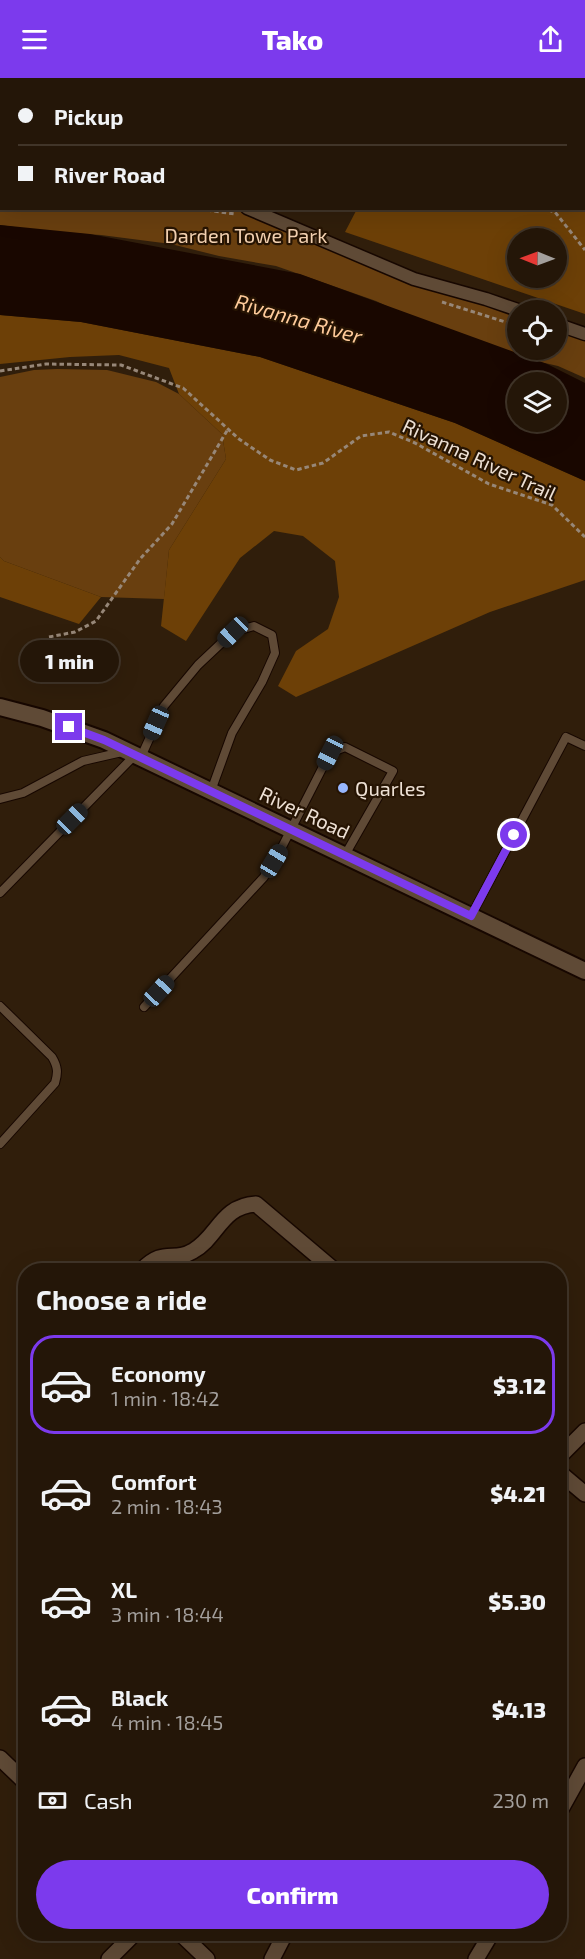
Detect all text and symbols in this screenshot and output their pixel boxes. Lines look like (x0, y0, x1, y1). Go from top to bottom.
icon: menu (18, 23, 51, 56)
text: Tako (262, 23, 323, 55)
icon: share (534, 23, 567, 56)
text: Pickup (54, 103, 123, 129)
text: River Road (54, 161, 165, 187)
park label: Darden Towe Park (164, 223, 328, 247)
north arrow (507, 228, 567, 288)
map controls (507, 228, 567, 432)
water label: Rivanna River (232, 288, 366, 348)
button: locate (507, 300, 567, 360)
button: layers (507, 372, 567, 432)
street label: Rivanna River Trail (399, 413, 561, 505)
car (214, 613, 252, 651)
callout: 1 min (20, 640, 118, 682)
text: 1 min (45, 649, 94, 673)
car (140, 703, 172, 743)
route end (55, 713, 82, 740)
car (314, 733, 346, 773)
place label: Quarles (355, 776, 426, 800)
street label: River Road (256, 781, 354, 843)
marker: Quarles (336, 781, 350, 795)
car (53, 800, 91, 838)
route start (500, 821, 527, 848)
car (257, 841, 291, 881)
car (140, 972, 178, 1010)
text: Choose a ride (36, 1283, 207, 1315)
icon: car (39, 1358, 93, 1412)
text: Economy (111, 1360, 206, 1386)
text: $3.12 (493, 1372, 546, 1398)
text: 1 min · 18:42 (111, 1386, 220, 1410)
icon: car (39, 1466, 93, 1520)
text: Comfort (111, 1468, 196, 1494)
text: $4.21 (490, 1480, 546, 1506)
text: 2 min · 18:43 (111, 1494, 223, 1518)
icon: car (39, 1574, 93, 1628)
text: XL (111, 1576, 137, 1602)
text: $5.30 (488, 1588, 546, 1614)
text: 3 min · 18:44 (111, 1602, 224, 1626)
icon: car (39, 1682, 93, 1736)
text: Black (111, 1684, 168, 1710)
text: $4.13 (492, 1696, 546, 1722)
text: 4 min · 18:45 (111, 1710, 223, 1734)
icon: cash (36, 1784, 69, 1817)
text: Cash (84, 1787, 133, 1813)
text: 230 m (493, 1788, 549, 1812)
button: Confirm (36, 1860, 549, 1929)

